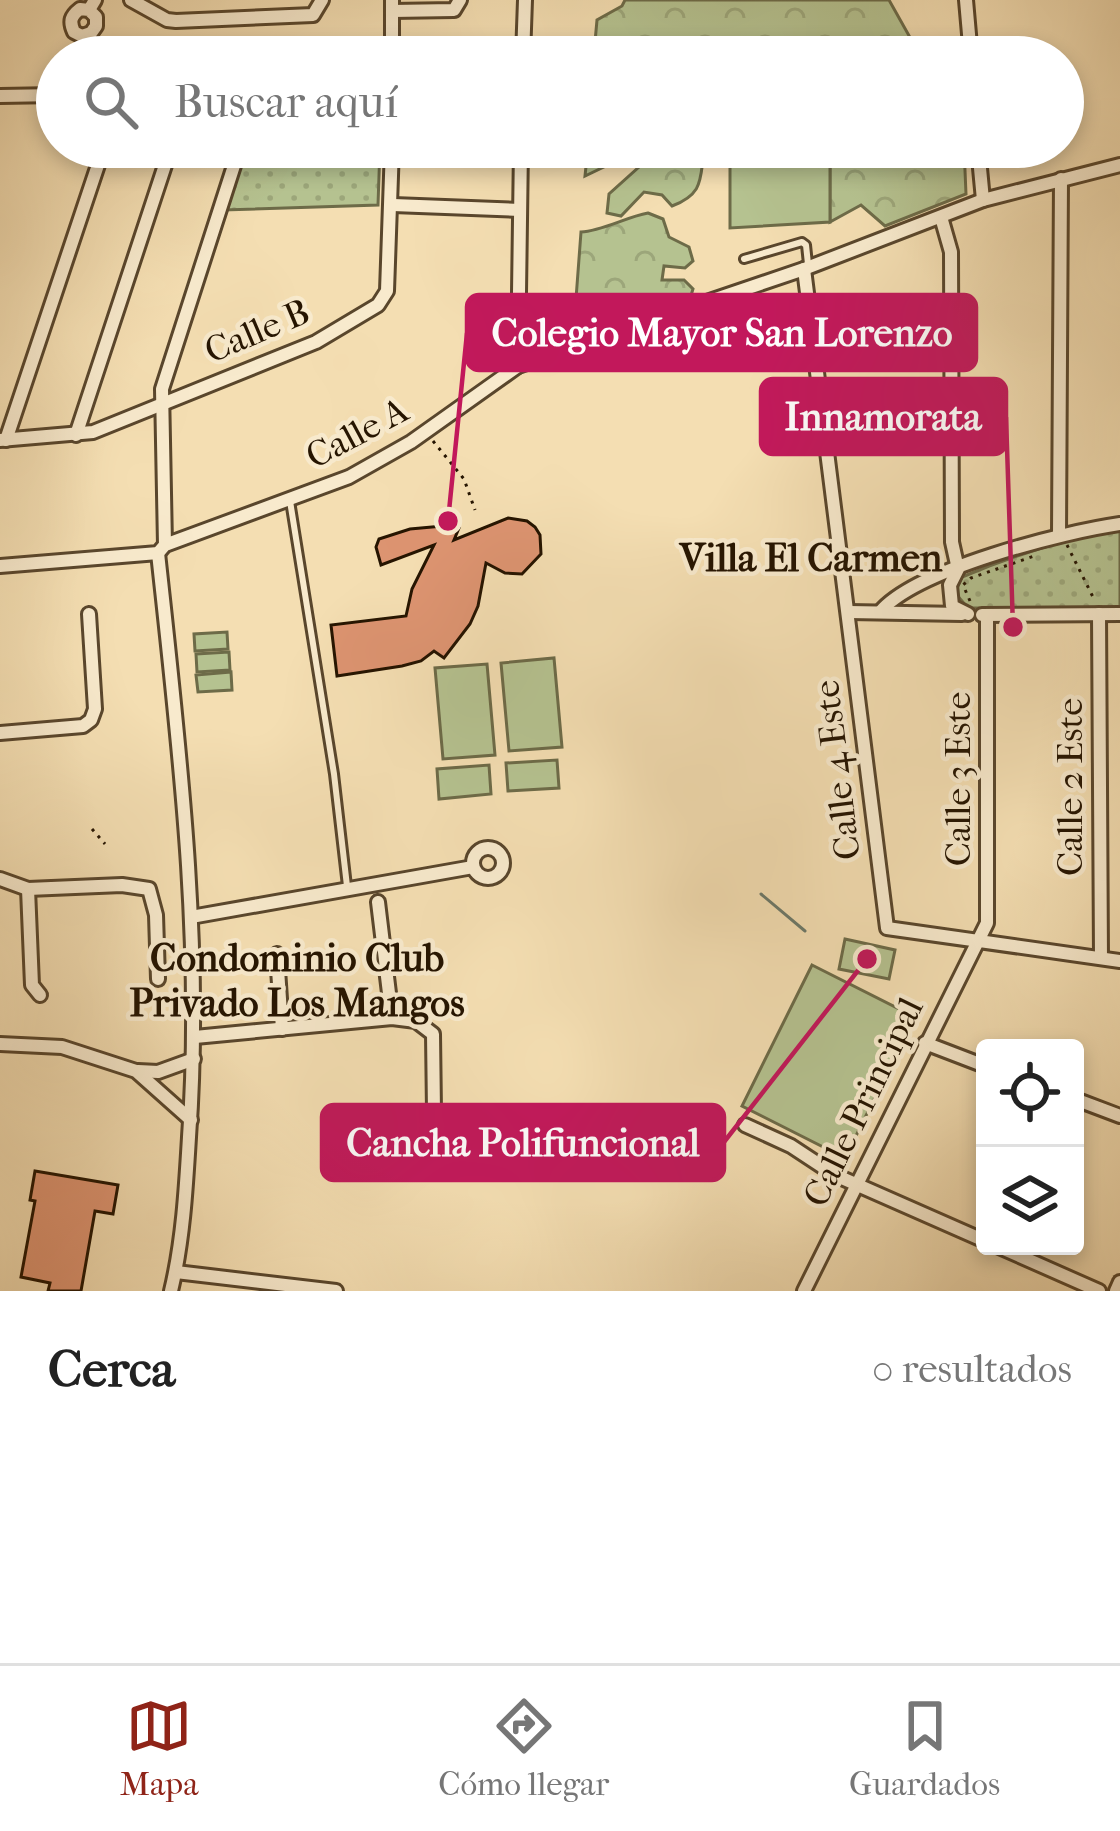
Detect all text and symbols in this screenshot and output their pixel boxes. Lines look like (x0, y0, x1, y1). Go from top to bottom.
search box (36, 36, 1084, 168)
icon: search (78, 69, 144, 135)
text: Buscar aquí (174, 76, 398, 129)
street label: Calle B (198, 290, 316, 372)
callout: Colegio Mayor San Lorenzo (467, 295, 976, 370)
text: Colegio Mayor San Lorenzo (491, 310, 953, 356)
callout: Innamorata (761, 379, 1006, 454)
street label: Calle A (299, 388, 416, 477)
text: Innamorata (785, 394, 982, 440)
district label: Villa El Carmen (679, 535, 943, 581)
street label: Calle 4 Este (805, 678, 869, 862)
street label: Calle 3 Este (937, 692, 979, 866)
street label: Calle 2 Este (1049, 698, 1091, 876)
district label: Condominio Club Privado Los Mangos (129, 935, 465, 1026)
street label: Calle Principal (794, 991, 932, 1213)
map controls (976, 1039, 1084, 1255)
button: locate (976, 1039, 1084, 1147)
callout: Cancha Polifuncional (322, 1105, 724, 1180)
text: Cancha Polifuncional (346, 1120, 700, 1166)
button: layers (976, 1147, 1084, 1255)
text: Cerca (48, 1339, 175, 1399)
text: 0 resultados (872, 1346, 1072, 1392)
tab: Mapa (120, 1693, 198, 1804)
tab: Cómo llegar (438, 1693, 609, 1804)
tab: Guardados (849, 1693, 1000, 1804)

